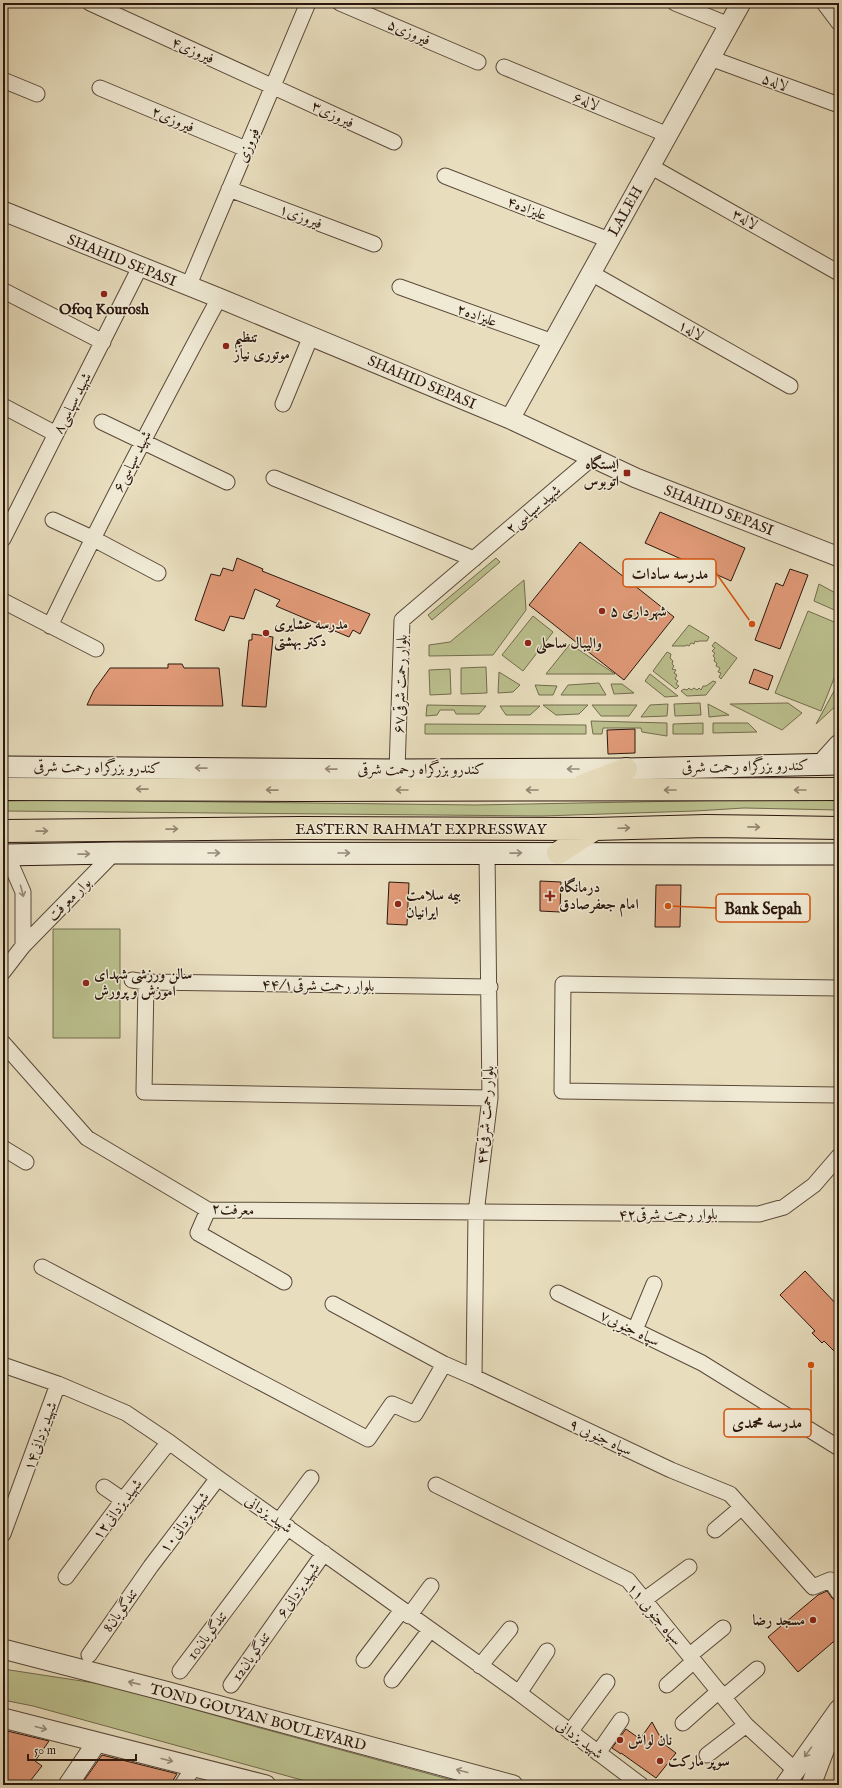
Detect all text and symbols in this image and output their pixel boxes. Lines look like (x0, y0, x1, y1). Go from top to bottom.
street label: فیروزی۵ (384, 15, 433, 50)
street label: ۴فیروزی (168, 33, 217, 68)
street label: لاله۵ (759, 69, 791, 96)
street label: ۶لاله (570, 88, 602, 115)
street label: فیروزی۳ (308, 96, 357, 133)
street label: فیروزی۲ (148, 102, 197, 137)
street label: فیروزی (233, 125, 264, 166)
street label: LALEH (604, 183, 647, 240)
street label: علیزاده۴ (504, 192, 550, 225)
street label: فیروزی۱ (276, 200, 325, 233)
street label: ۳لاله (728, 205, 761, 234)
street label: SHAHID SEPASI (64, 230, 180, 291)
marker: Ofoq Kourosh (99, 289, 109, 299)
street label: علیزاده۲ (454, 299, 500, 332)
place label: Ofoq Kourosh (59, 300, 150, 319)
street label: ۱لاله (674, 316, 707, 345)
place label: تنظیم موتوری نیاز (232, 328, 290, 364)
marker: تنظیم موتوری نیاز (221, 341, 231, 351)
street label: SHAHID SEPASI (365, 351, 479, 414)
street label: شهید سپاسی۸ (49, 369, 97, 438)
street label: شهید سپاسی۶ (109, 427, 157, 496)
place label: ایستگاه اتوبوس (584, 454, 619, 491)
marker: ایستگاه اتوبوس (622, 468, 632, 478)
street label: شهید سپاسی۲ (502, 481, 566, 539)
street label: SHAHID SEPASI (661, 481, 777, 540)
callout: مدرسه سادات (623, 559, 716, 587)
text: مدرسه سادات (631, 565, 709, 585)
place label: شهرداری ۵ (610, 602, 667, 621)
marker: شهرداری ۵ (597, 606, 607, 616)
place label: مدرسه عشایری دکتر بهشتی (274, 615, 348, 652)
marker: مدرسه عشایری دکتر بهشتی (261, 628, 271, 638)
street label: بلوار رحمت شرقی۶۷ (389, 634, 412, 734)
place label: والیبال ساحلی (535, 634, 602, 655)
marker: والیبال ساحلی (523, 638, 533, 648)
street label: کندرو بزرگراه رحمت شرقی (681, 755, 809, 777)
street label: کندرو بزرگراه رحمت شرقی (33, 756, 161, 778)
street label: کندرو بزرگراه رحمت شرقی (358, 759, 484, 779)
one-way arrow (195, 764, 208, 772)
one-way arrow (325, 765, 338, 773)
one-way arrow (567, 765, 580, 773)
one-way arrow (136, 785, 149, 793)
one-way arrow (266, 786, 279, 794)
one-way arrow (396, 786, 409, 794)
one-way arrow (526, 786, 539, 794)
one-way arrow (664, 786, 677, 794)
one-way arrow (794, 786, 807, 794)
street label: EASTERN RAHMAT EXPRESSWAY (295, 820, 548, 839)
one-way arrow (747, 823, 760, 831)
one-way arrow (165, 825, 178, 833)
one-way arrow (617, 825, 630, 832)
one-way arrow (35, 827, 48, 834)
one-way arrow (207, 849, 220, 857)
one-way arrow (337, 849, 350, 857)
one-way arrow (509, 849, 522, 857)
one-way arrow (77, 850, 90, 858)
street label: بوار معرفت (43, 873, 96, 925)
place label: درمانگاه امام جعفرصادق (559, 877, 639, 917)
one-way arrow (19, 885, 26, 898)
place label: بیمه سلامت ایرانیان (406, 886, 461, 922)
marker: درمانگاه امام جعفرصادق (544, 890, 556, 902)
callout: Bank Sepah (716, 894, 810, 922)
marker: بیمه سلامت ایرانیان (393, 899, 403, 909)
text: Bank Sepah (724, 900, 802, 920)
place label: سالن ورزشی شهدای اموزش و پرورش (94, 965, 192, 1001)
street label: بلوار رحمت شرقی۴۴/۱ (261, 975, 375, 996)
marker: سالن ورزشی شهدای اموزش و پرورش (81, 978, 91, 988)
street label: ۴۴بلوار رحمت شرقی (473, 1065, 498, 1165)
street label: معرفت۲ (211, 1199, 255, 1220)
street label: بلوار رحمت شرقی۴۲ (618, 1205, 718, 1224)
street label: سپاه جنوبی۷ (596, 1306, 663, 1352)
street label: شهید یزدانی۱۴ (19, 1399, 62, 1473)
callout: مدرسه محمدی (724, 1409, 811, 1437)
text: مدرسه محمدی (732, 1414, 802, 1434)
street label: ۹ سپاه جنوبی (566, 1415, 635, 1461)
street label: شهید یزدانی۱۲ (88, 1475, 147, 1544)
street label: شهید یزدانی۱۰ (155, 1488, 214, 1557)
street label: شهید یزدانی (241, 1491, 296, 1538)
street label: شهید یزدانی۶ (273, 1559, 324, 1622)
street label: ۱۱ سپاه جنوبی (622, 1579, 686, 1650)
street label: 8تندگویان (99, 1585, 142, 1636)
street label: 10تندگویان (183, 1607, 232, 1663)
place label: مسجد رضا (752, 1611, 805, 1630)
marker: مسجد رضا (808, 1615, 818, 1625)
street label: 12تندگویان (228, 1628, 275, 1685)
one-way arrow (128, 1679, 141, 1687)
street label: TOND GOUYAN BOULEVARD (148, 1679, 368, 1756)
street label: شهید یزدانی (552, 1716, 607, 1763)
one-way arrow (34, 1725, 47, 1732)
place label: نان لواش (628, 1731, 672, 1750)
marker: نان لواش (615, 1735, 625, 1745)
scale bar (28, 1736, 136, 1762)
text: 50 m (34, 1743, 56, 1758)
one-way arrow (804, 1746, 812, 1757)
place label: سوپر مارکت (668, 1752, 730, 1771)
one-way arrow (160, 1756, 173, 1764)
marker: سوپر مارکت (655, 1756, 665, 1766)
one-way arrow (456, 1767, 469, 1775)

